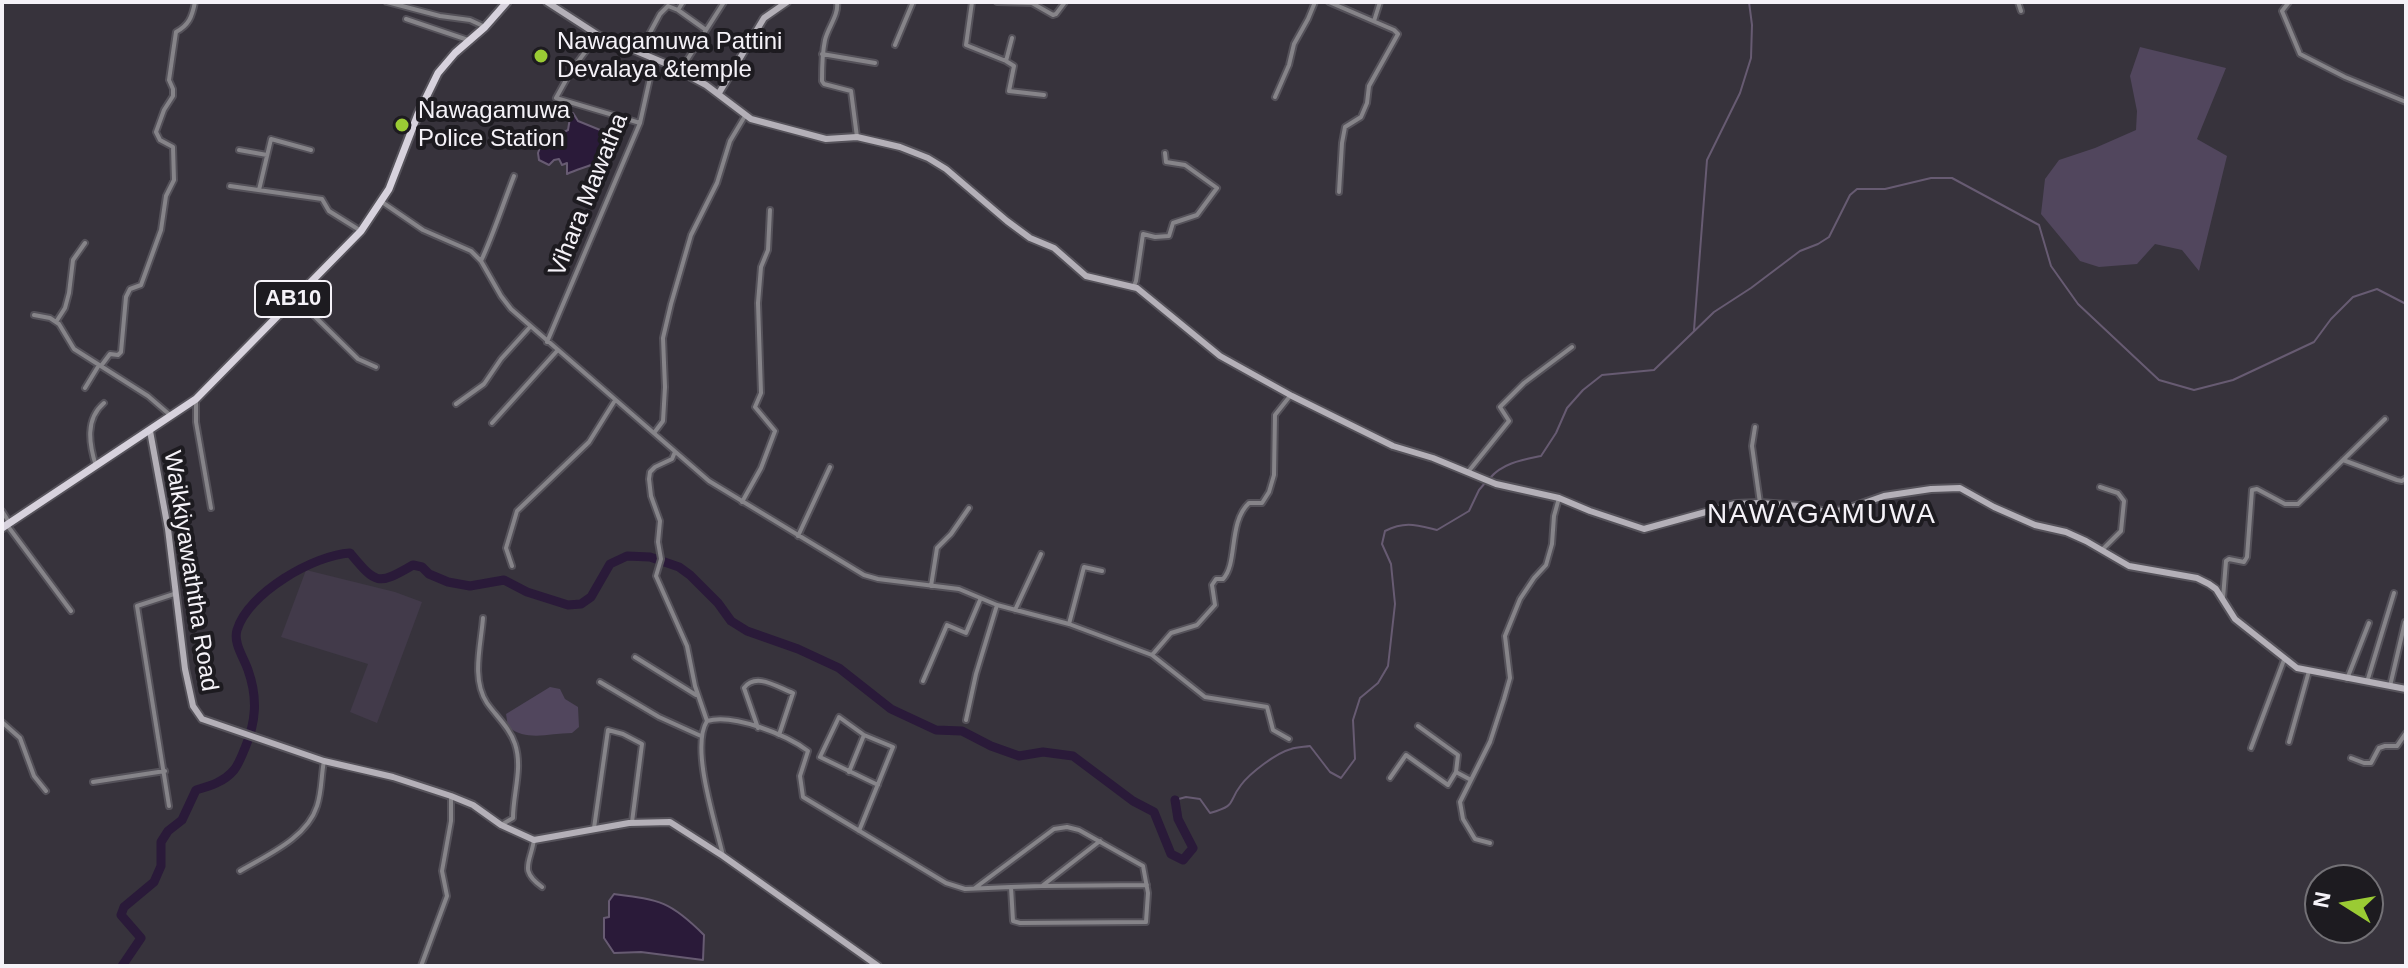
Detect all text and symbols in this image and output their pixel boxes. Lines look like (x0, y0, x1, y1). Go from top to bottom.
place label: Nawagamuwa Pattini Devalaya &temple (557, 28, 782, 84)
marker: Nawagamuwa Pattini Devalaya &temple (532, 47, 550, 65)
place label: Nawagamuwa Police Station (418, 97, 570, 153)
street label: Vihara Mawatha (543, 109, 635, 281)
marker: Nawagamuwa Police Station (393, 116, 411, 134)
road number: AB10 (255, 281, 331, 317)
street label: Waikkiyawaththa Road (157, 449, 223, 693)
district label: NAWAGAMUWA (1707, 498, 1937, 532)
north arrow (2304, 864, 2384, 944)
text: N (2308, 890, 2336, 910)

